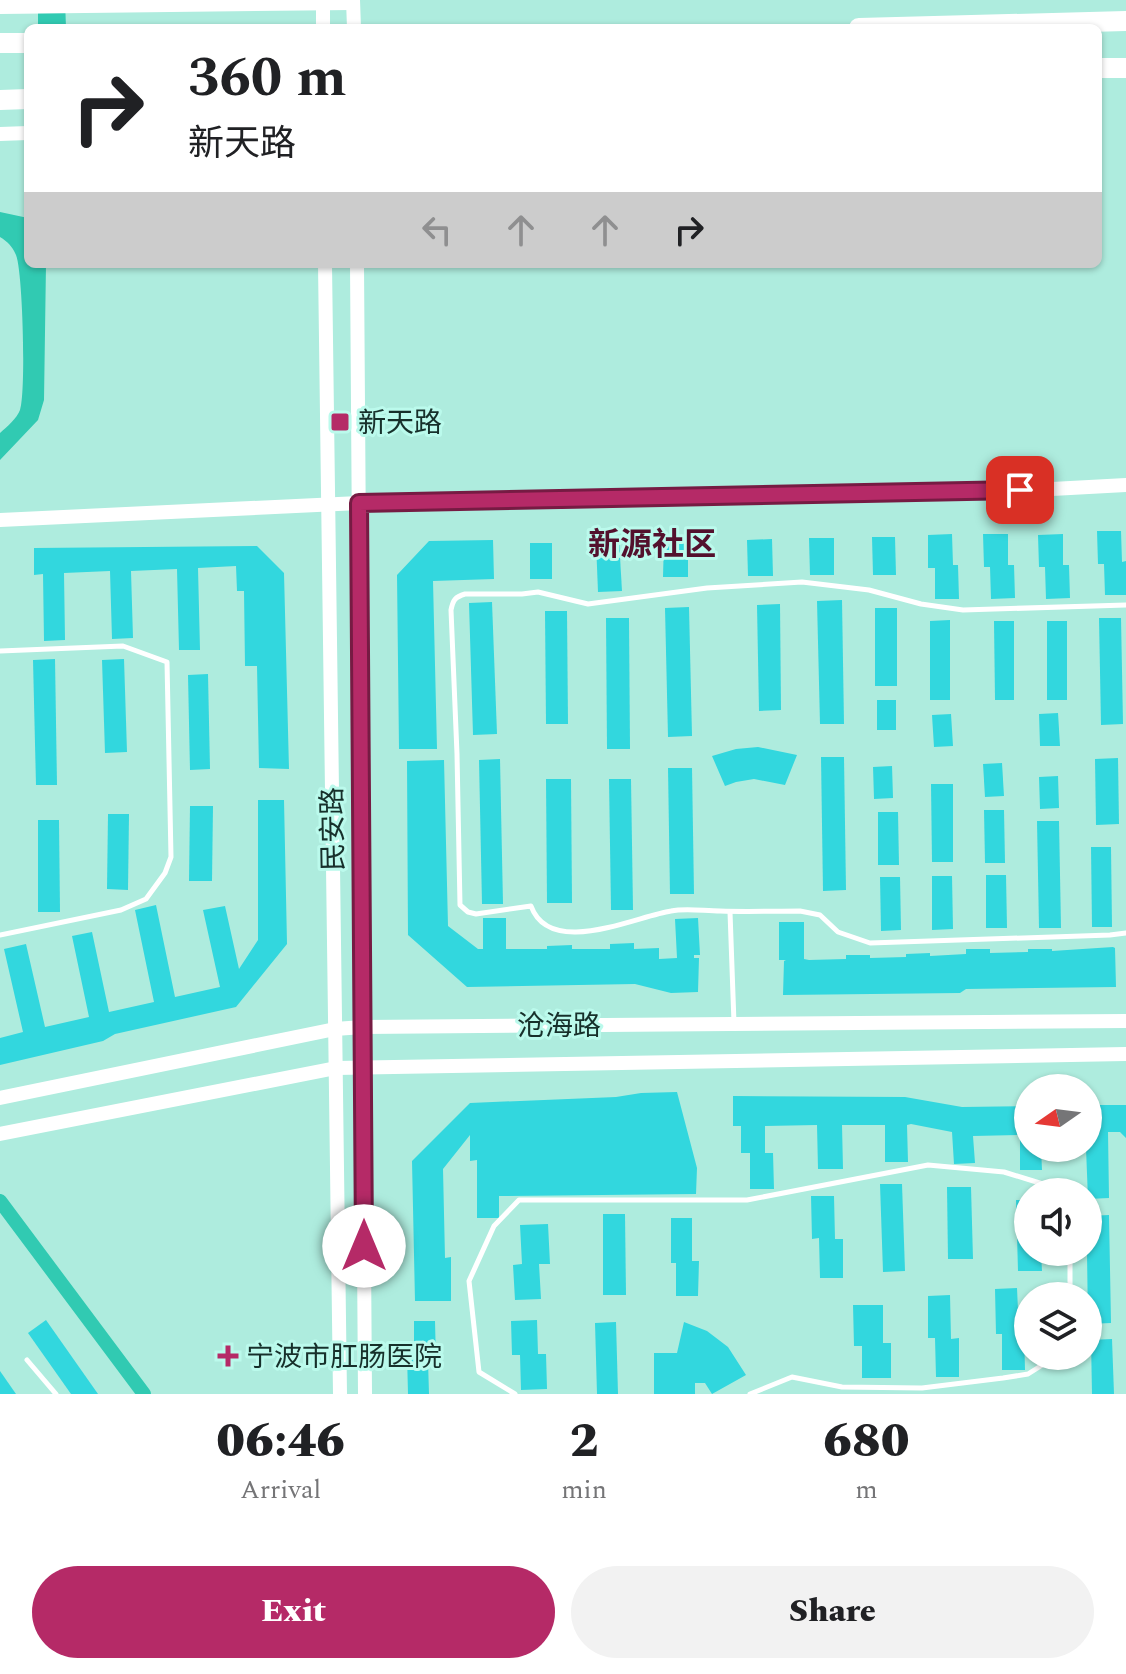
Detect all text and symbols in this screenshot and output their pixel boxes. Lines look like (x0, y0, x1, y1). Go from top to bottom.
text: 360 m (188, 36, 347, 121)
icon: right (56, 56, 160, 160)
text: 新天路 (188, 117, 296, 172)
icon: left (415, 208, 459, 252)
icon: ahead (499, 208, 543, 252)
icon: ahead (583, 208, 627, 252)
icon: right (667, 208, 711, 252)
place label: 新天路 (358, 402, 442, 445)
marker: 新天路 (329, 411, 351, 433)
pin (986, 456, 1054, 524)
icon: arrive (998, 468, 1042, 512)
district label: 新源社区 (588, 521, 716, 570)
street label: 民安路 (311, 787, 356, 871)
street label: 沧海路 (517, 1005, 601, 1048)
north arrow (1014, 1074, 1102, 1162)
map controls (1014, 1074, 1102, 1370)
button: sound (1014, 1178, 1102, 1266)
position arrow (322, 1204, 406, 1288)
button: layers (1014, 1282, 1102, 1370)
place label: 宁波市肛肠医院 (246, 1336, 442, 1379)
marker: 宁波市肛肠医院 (217, 1345, 239, 1367)
text: 06:46 (216, 1405, 345, 1478)
text: 2 (570, 1405, 599, 1478)
text: 680 (823, 1405, 910, 1478)
text: Arrival (240, 1470, 321, 1510)
text: min (561, 1470, 607, 1510)
text: m (855, 1470, 878, 1510)
button: Exit (32, 1566, 555, 1658)
button: Share (571, 1566, 1094, 1658)

